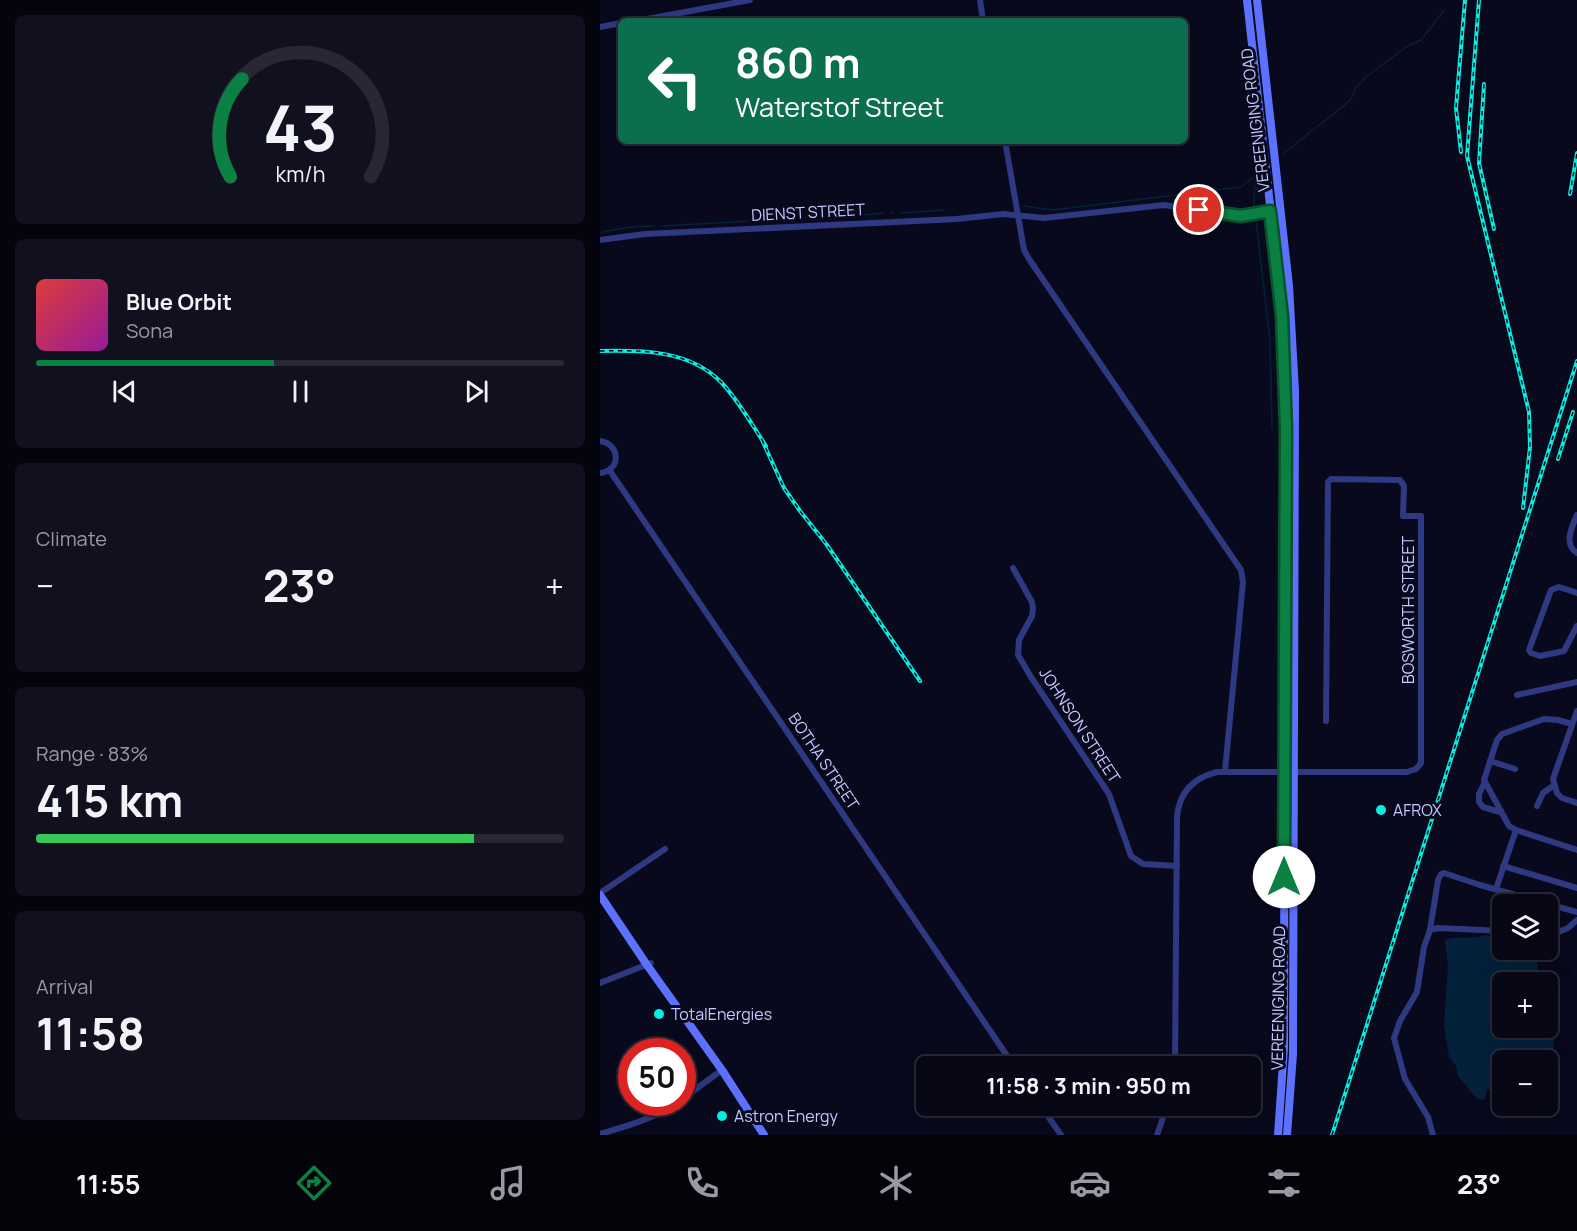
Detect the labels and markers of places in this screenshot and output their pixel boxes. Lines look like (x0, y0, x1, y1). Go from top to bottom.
pin (1173, 184, 1224, 235)
place label: AFROX (1393, 799, 1442, 821)
marker: AFROX (1374, 803, 1388, 817)
place label: TotalEnergies (671, 1003, 772, 1025)
marker: TotalEnergies (652, 1007, 666, 1021)
place label: Astron Energy (734, 1105, 839, 1127)
marker: Astron Energy (715, 1109, 729, 1123)

